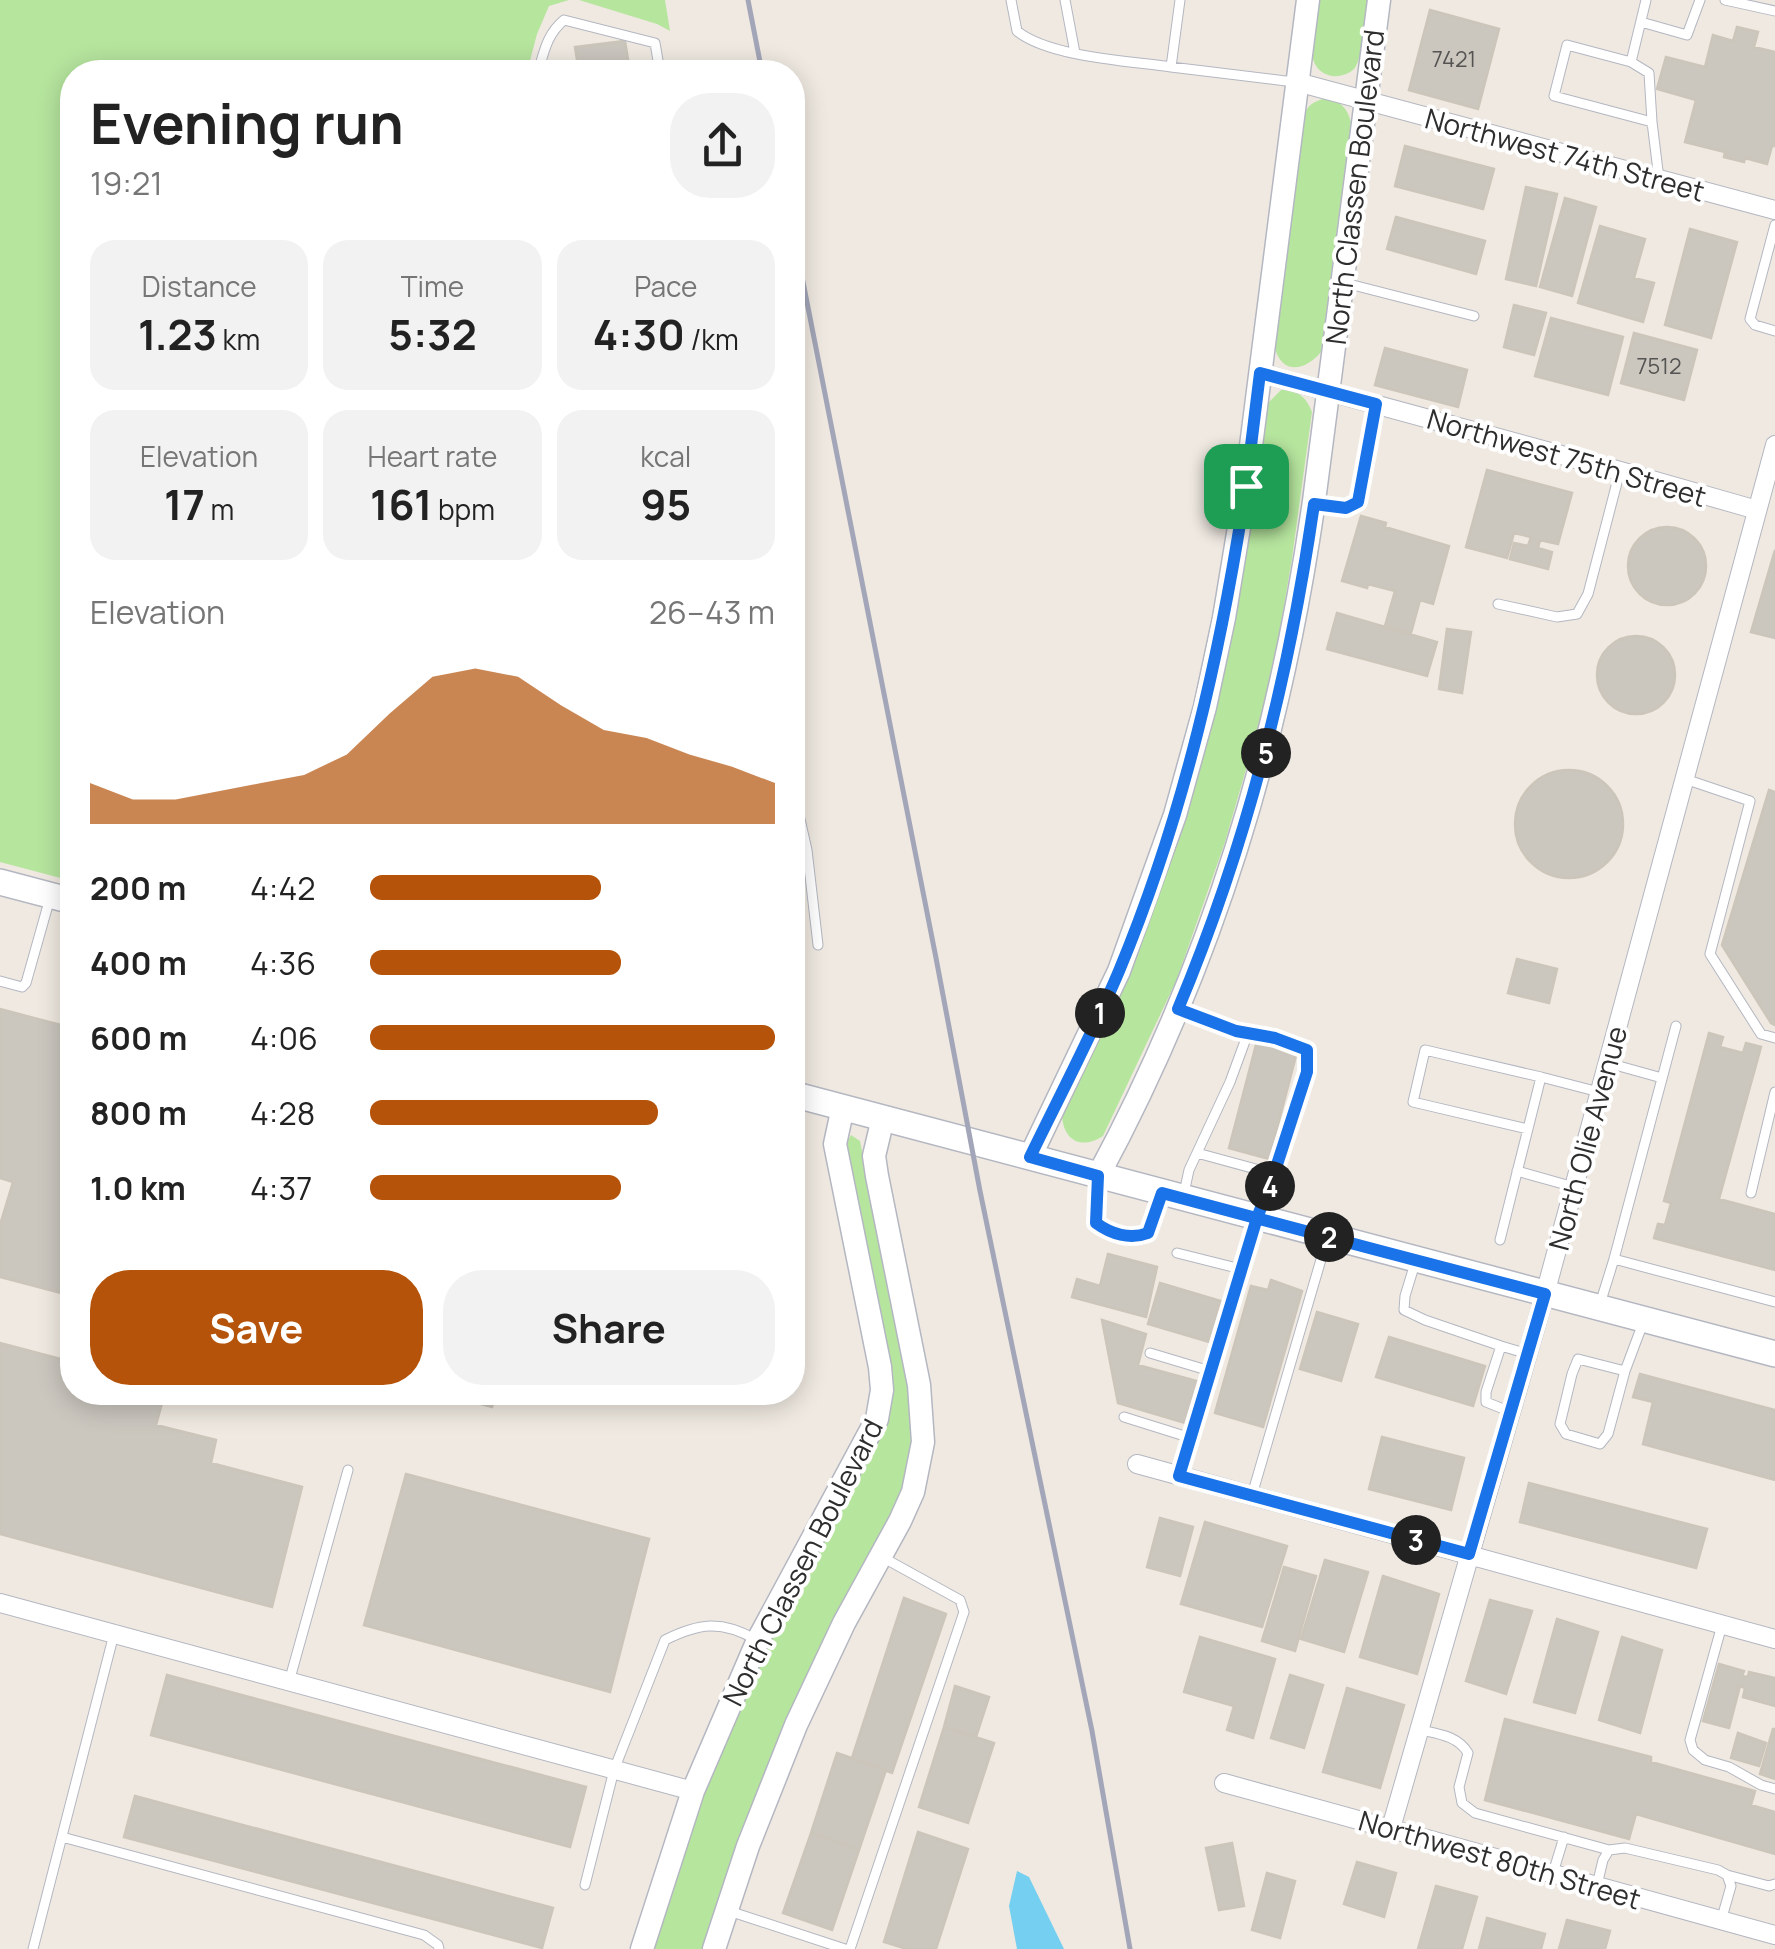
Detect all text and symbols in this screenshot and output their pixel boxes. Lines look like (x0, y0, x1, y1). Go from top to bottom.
street label: North Classen Boulevard (1316, 27, 1392, 347)
house number: 7421 (1432, 44, 1476, 74)
text: Evening run (90, 85, 404, 161)
button: share (670, 93, 775, 198)
street label: Northwest 74th Street (1421, 98, 1709, 210)
text: 19:21 (90, 161, 163, 205)
text: Distance (142, 267, 257, 305)
text: Time (401, 267, 464, 305)
text: Pace (634, 267, 697, 305)
text: 1.23 (138, 305, 217, 363)
text: 5:32 (388, 305, 477, 363)
text: 4:30 (593, 305, 685, 363)
text: km (217, 320, 260, 358)
text: /km (685, 320, 739, 358)
house number: 7512 (1637, 351, 1681, 381)
street label: Northwest 75th Street (1423, 399, 1711, 515)
text: Elevation (140, 437, 258, 475)
text: Heart rate (368, 437, 497, 475)
text: kcal (640, 437, 691, 475)
pin (1204, 444, 1289, 529)
icon: arrive (1219, 459, 1274, 514)
text: 17 (164, 475, 205, 533)
text: 161 (370, 475, 432, 533)
text: 95 (640, 475, 691, 533)
text: m (205, 490, 234, 528)
text: bpm (432, 490, 495, 528)
text: Elevation (90, 590, 225, 634)
text: 26–43 m (649, 590, 775, 634)
pin: 5 (1241, 728, 1291, 778)
text: 5 (1258, 734, 1274, 772)
text: 200 m (90, 866, 186, 910)
text: 4:42 (250, 866, 316, 910)
text: 400 m (90, 941, 187, 985)
text: 4:36 (250, 941, 316, 985)
pin: 1 (1075, 988, 1125, 1038)
text: 1 (1094, 994, 1106, 1032)
text: 600 m (90, 1016, 187, 1060)
text: 4:06 (250, 1016, 318, 1060)
street label: North Olie Avenue (1539, 1022, 1635, 1254)
text: 800 m (90, 1091, 187, 1135)
text: 4:28 (250, 1091, 315, 1135)
pin: 4 (1245, 1161, 1295, 1211)
text: 1.0 km (90, 1166, 186, 1210)
text: 4:37 (250, 1166, 312, 1210)
text: 4 (1261, 1167, 1279, 1205)
pin: 2 (1304, 1212, 1354, 1262)
text: 2 (1321, 1218, 1337, 1256)
button: Save (90, 1270, 423, 1385)
button: Share (443, 1270, 775, 1385)
street label: North Classen Boulevard (713, 1412, 891, 1712)
pin: 3 (1391, 1515, 1441, 1565)
text: 3 (1408, 1521, 1424, 1559)
street label: Northwest 80th Street (1355, 1801, 1645, 1917)

